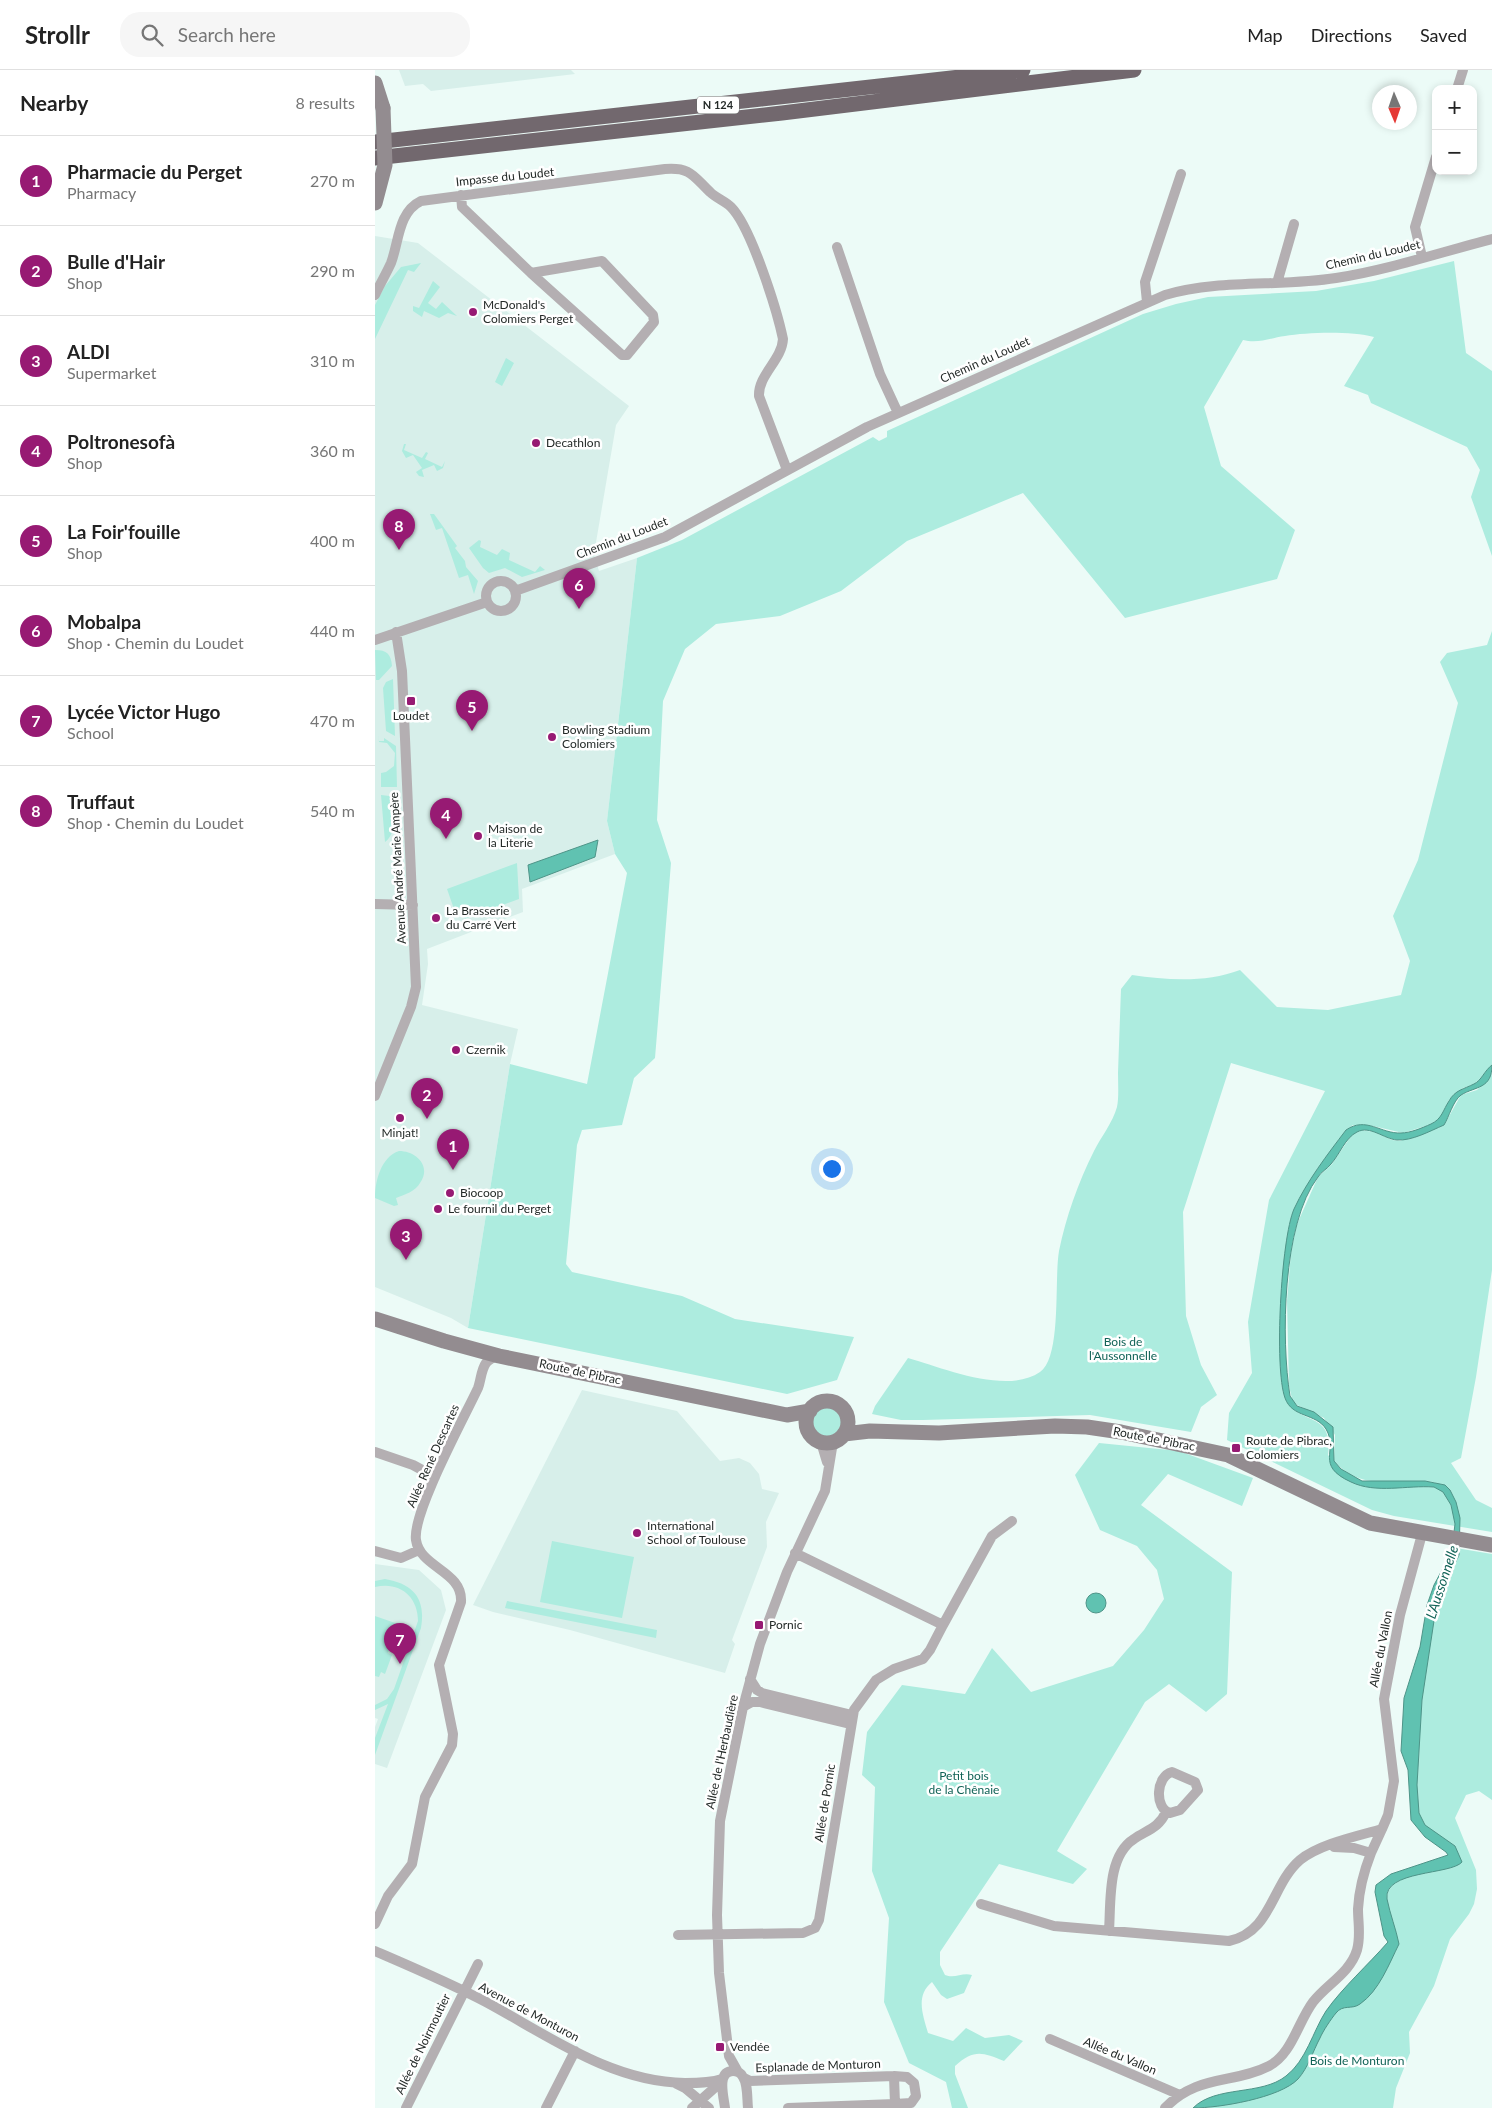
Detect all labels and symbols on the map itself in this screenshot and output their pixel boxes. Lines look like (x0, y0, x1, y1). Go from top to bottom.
north arrow (1372, 85, 1417, 130)
road number: N 124 (697, 96, 739, 114)
street label: Impasse du Loudet (455, 164, 555, 189)
street label: Chemin du Loudet (1324, 236, 1422, 273)
place label: McDonald's Colomiers Perget (483, 297, 574, 326)
marker: McDonald's Colomiers Perget (467, 306, 479, 318)
street label: Chemin du Loudet (938, 333, 1033, 386)
place label: Decathlon (546, 435, 600, 450)
marker: Decathlon (530, 437, 542, 449)
pin: 8 (383, 509, 415, 550)
street label: Chemin du Loudet (574, 513, 670, 562)
pin: 6 (563, 568, 595, 609)
pin: 5 (456, 690, 488, 731)
marker: Loudet (405, 695, 417, 707)
place label: Loudet (393, 708, 430, 723)
place label: Bowling Stadium Colomiers (562, 722, 650, 751)
marker: Bowling Stadium Colomiers (546, 731, 558, 743)
street label: Avenue André Marie Ampère (386, 792, 409, 944)
pin: 4 (430, 798, 462, 839)
place label: Maison de la Literie (488, 821, 543, 850)
marker: Maison de la Literie (472, 830, 484, 842)
place label: La Brasserie du Carré Vert (446, 903, 517, 932)
marker: La Brasserie du Carré Vert (430, 912, 442, 924)
place label: Czernik (466, 1042, 507, 1057)
marker: Czernik (450, 1044, 462, 1056)
pin: 2 (411, 1078, 443, 1119)
marker: Minjat! (394, 1112, 406, 1124)
place label: Minjat! (382, 1125, 418, 1140)
pin: 1 (437, 1129, 469, 1170)
your location (819, 1156, 845, 1182)
place label: Biocoop (460, 1185, 504, 1200)
marker: Biocoop (444, 1187, 456, 1199)
place label: Le fournil du Perget (448, 1201, 552, 1216)
marker: Le fournil du Perget (432, 1203, 444, 1215)
pin: 3 (390, 1219, 422, 1260)
park label: Bois de l'Aussonnelle (1089, 1334, 1157, 1363)
street label: Route de Pibrac (538, 1356, 623, 1388)
street label: Allée René Descartes (403, 1402, 462, 1510)
street label: Route de Pibrac (1112, 1423, 1197, 1454)
place label: Route de Pibrac, Colomiers (1246, 1433, 1332, 1462)
marker: Route de Pibrac, Colomiers (1230, 1442, 1242, 1454)
place label: International School of Toulouse (647, 1518, 746, 1547)
marker: International School of Toulouse (631, 1527, 643, 1539)
water label: L'Aussonnelle (1422, 1543, 1461, 1621)
street label: Allée du Vallon (1366, 1609, 1395, 1689)
place label: Pornic (769, 1617, 803, 1632)
marker: Pornic (753, 1619, 765, 1631)
pin: 7 (384, 1623, 416, 1664)
street label: Allée de l'Herbaudière (702, 1693, 741, 1810)
street label: Allée de Pornic (811, 1762, 838, 1843)
park label: Petit bois de la Chênaie (929, 1768, 999, 1797)
street label: Avenue de Monturon (476, 1979, 582, 2044)
street label: Allée de Noirmoutier (392, 1990, 454, 2097)
street label: Allée du Vallon (1081, 2033, 1159, 2078)
place label: Vendée (730, 2039, 770, 2054)
marker: Vendée (714, 2041, 726, 2053)
park label: Bois de Monturon (1310, 2053, 1404, 2068)
street label: Esplanade de Monturon (755, 2056, 881, 2075)

